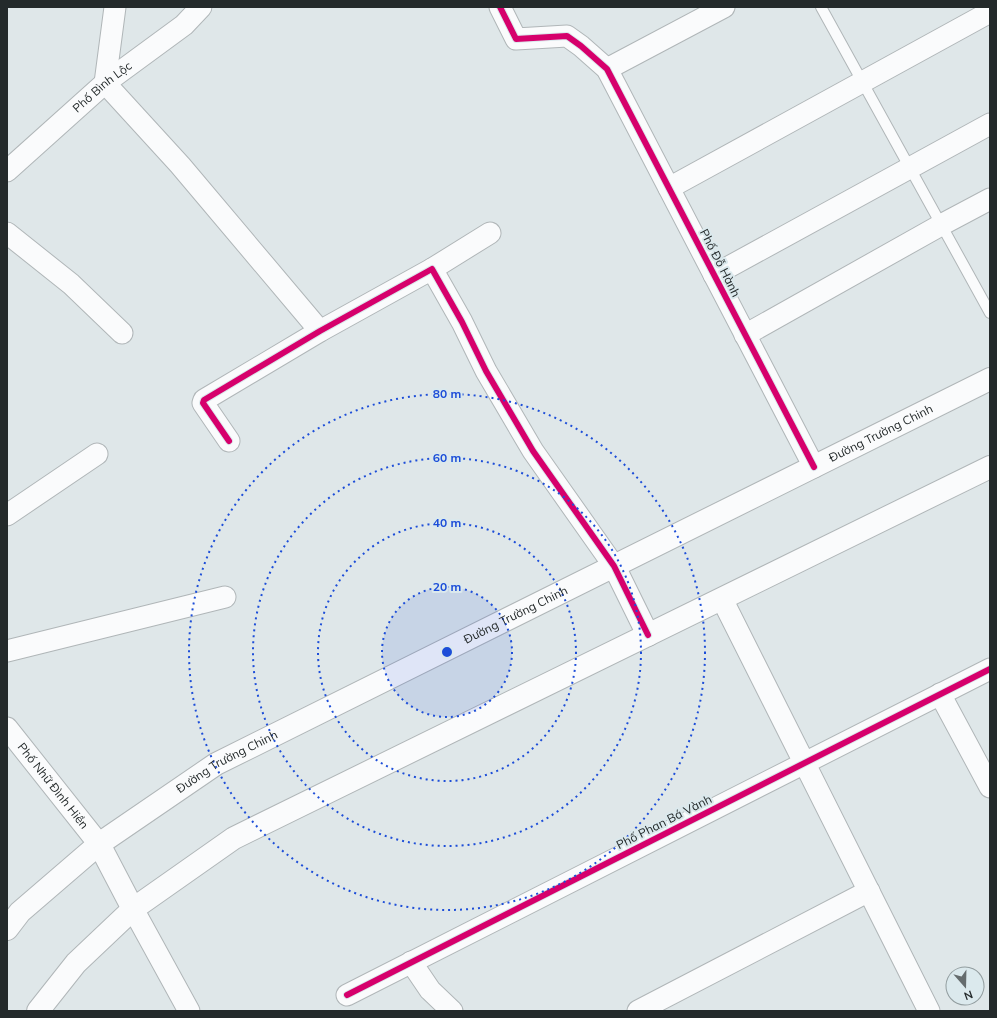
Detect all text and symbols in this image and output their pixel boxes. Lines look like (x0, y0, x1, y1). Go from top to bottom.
street label: Phố Bình Lộc (69, 58, 135, 116)
street label: Phố Đỗ Hành (697, 226, 744, 299)
text: 80 m (433, 386, 461, 401)
street label: Đường Trường Chinh (826, 401, 935, 465)
text: 60 m (433, 450, 461, 465)
text: 40 m (433, 515, 461, 530)
text: 20 m (433, 579, 461, 594)
street label: Đường Trường Chinh (461, 582, 570, 647)
centre of rings (440, 645, 454, 659)
street label: Đường Trường Chinh (173, 727, 280, 796)
street label: Phố Nhữ Đình Hiền (15, 740, 92, 832)
street label: Phố Phan Bá Vành (614, 791, 714, 852)
north arrow (945, 966, 985, 1006)
text: N (962, 987, 975, 1003)

